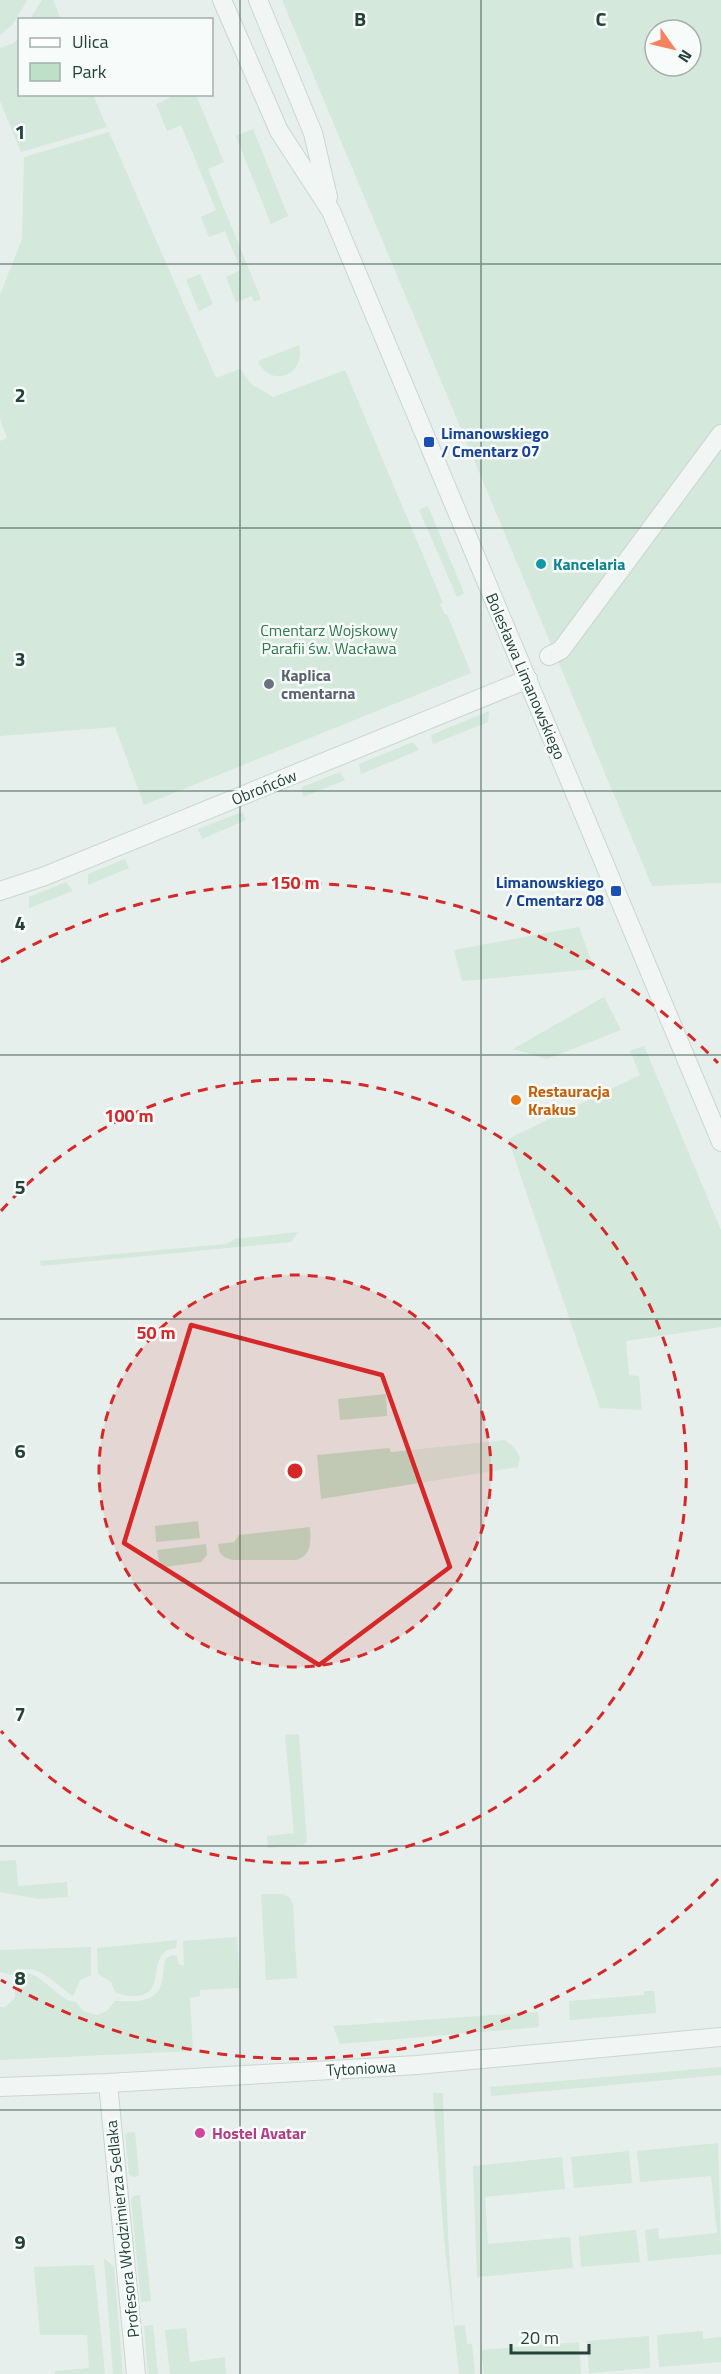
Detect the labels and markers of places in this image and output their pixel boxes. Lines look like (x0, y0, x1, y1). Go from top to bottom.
place label: Limanowskiego / Cmentarz 07 (441, 421, 549, 463)
marker: Limanowskiego / Cmentarz 07 (422, 435, 436, 449)
place label: Kancelaria (553, 552, 625, 576)
marker: Kancelaria (534, 557, 548, 571)
place label: Kaplica cmentarna (281, 663, 356, 705)
marker: Kaplica cmentarna (262, 677, 276, 691)
place label: Limanowskiego / Cmentarz 08 (496, 870, 604, 912)
marker: Limanowskiego / Cmentarz 08 (609, 884, 623, 898)
place label: Restauracja Krakus (528, 1079, 610, 1121)
marker: Restauracja Krakus (509, 1093, 523, 1107)
centre of rings (285, 1461, 305, 1481)
place label: Hostel Avatar (212, 2121, 306, 2145)
marker: Hostel Avatar (193, 2126, 207, 2140)

